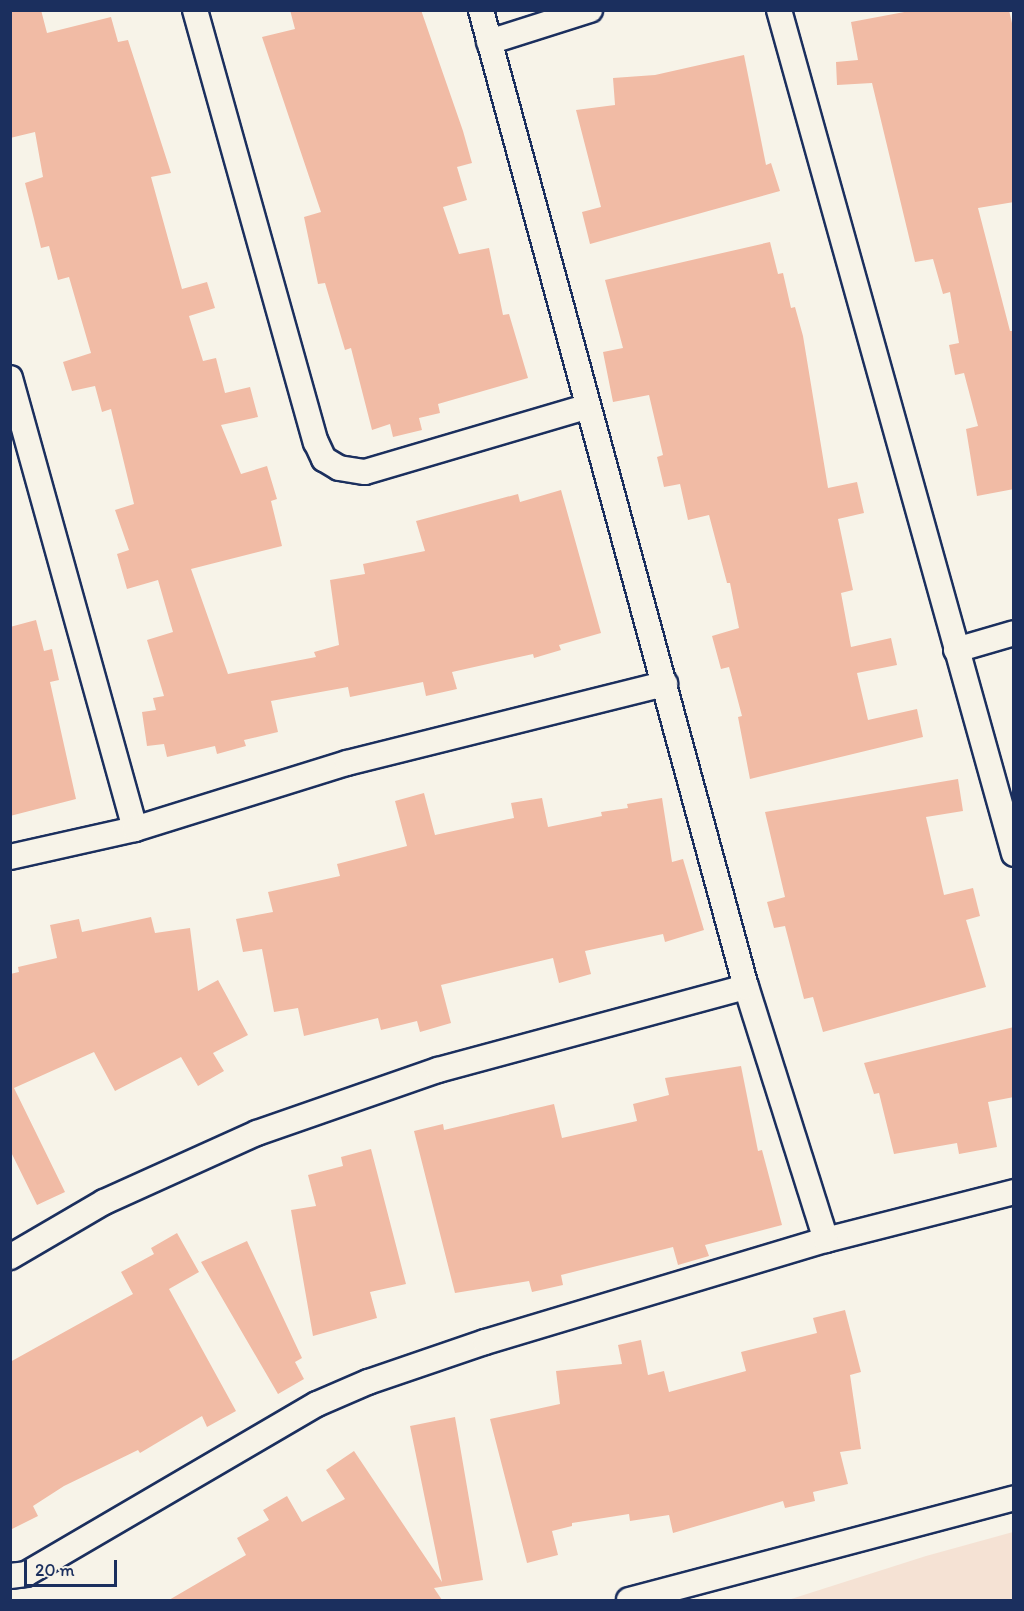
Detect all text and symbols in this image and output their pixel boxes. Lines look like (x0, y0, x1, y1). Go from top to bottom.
scale bar (27, 1548, 120, 1586)
text: 20 m (35, 1559, 75, 1581)

